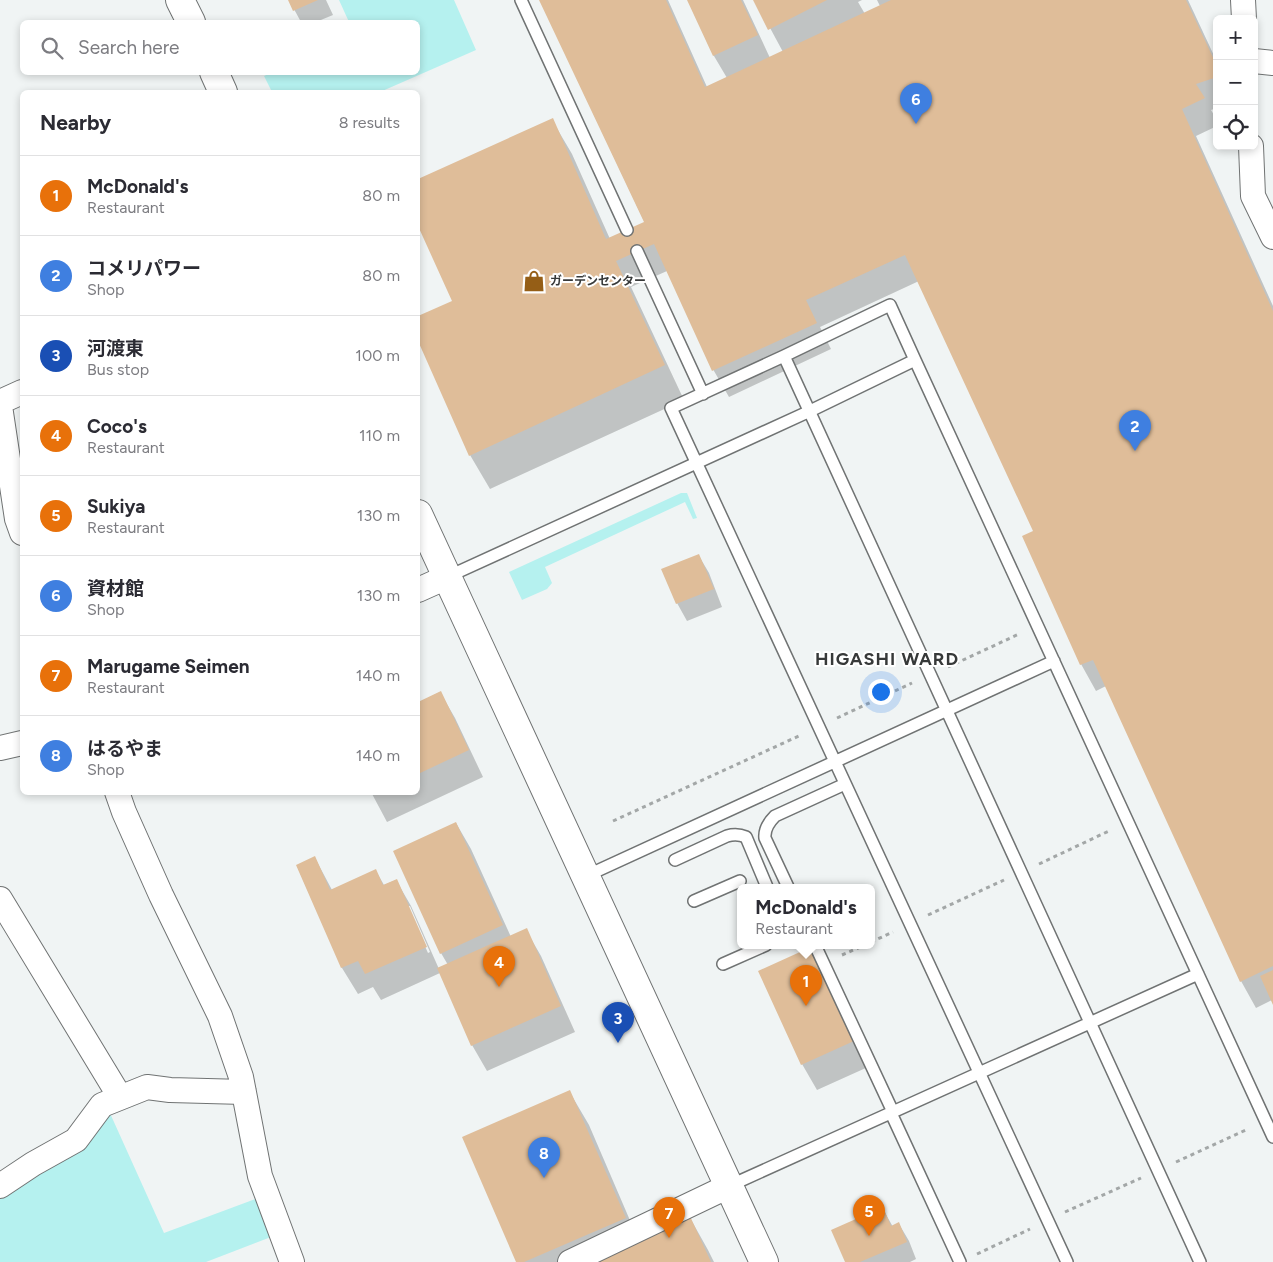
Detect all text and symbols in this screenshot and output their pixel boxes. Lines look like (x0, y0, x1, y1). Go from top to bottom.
map controls (1213, 15, 1258, 150)
button: + (1213, 15, 1258, 60)
search box (20, 20, 420, 75)
icon: search (38, 34, 66, 62)
text: Search here (78, 36, 180, 59)
button: − (1213, 60, 1258, 105)
pin: 6 (900, 83, 932, 124)
button: locate (1213, 105, 1258, 150)
text: Nearby (40, 110, 111, 135)
text: 8 results (339, 113, 400, 132)
text: McDonald's (87, 175, 188, 198)
text: 1 (53, 186, 59, 205)
text: 80 m (362, 186, 400, 205)
text: Restaurant (87, 198, 165, 217)
text: コメリパワー (87, 257, 201, 280)
text: 2 (51, 266, 61, 285)
text: 80 m (362, 266, 400, 285)
shop icon: ガーデンセンター (521, 268, 547, 294)
place label: ガーデンセンター (550, 274, 646, 288)
text: Shop (87, 280, 125, 299)
text: 河渡東 (87, 337, 144, 360)
text: 3 (52, 346, 60, 365)
text: 100 m (355, 346, 400, 365)
text: Bus stop (87, 360, 149, 379)
pin: 2 (1119, 410, 1151, 451)
text: Coco's (87, 415, 147, 438)
text: 4 (51, 426, 61, 445)
text: 110 m (359, 426, 400, 445)
text: Restaurant (87, 438, 165, 457)
text: Sukiya (87, 495, 145, 518)
text: 5 (51, 506, 61, 525)
text: 130 m (357, 506, 400, 525)
text: Restaurant (87, 518, 165, 537)
text: 資材館 (87, 577, 144, 600)
text: 6 (51, 586, 61, 605)
text: 130 m (357, 586, 400, 605)
text: Shop (87, 600, 125, 619)
district label: HIGASHI WARD (815, 648, 959, 670)
text: Marugame Seimen (87, 655, 250, 678)
text: 7 (52, 666, 60, 685)
text: 140 m (356, 666, 400, 685)
text: Restaurant (87, 678, 165, 697)
your location (868, 679, 894, 705)
text: はるやま (87, 737, 163, 760)
text: 8 (51, 746, 61, 765)
text: 140 m (356, 746, 400, 765)
text: Shop (87, 760, 125, 779)
popup (737, 884, 875, 949)
text: McDonald's (755, 896, 857, 919)
text: Restaurant (755, 919, 833, 938)
pin: 4 (483, 946, 515, 987)
pin: 1 (790, 965, 822, 1006)
pin: 3 (602, 1002, 634, 1043)
pin: 8 (528, 1137, 560, 1178)
pin: 5 (853, 1195, 885, 1236)
pin: 7 (653, 1197, 685, 1238)

